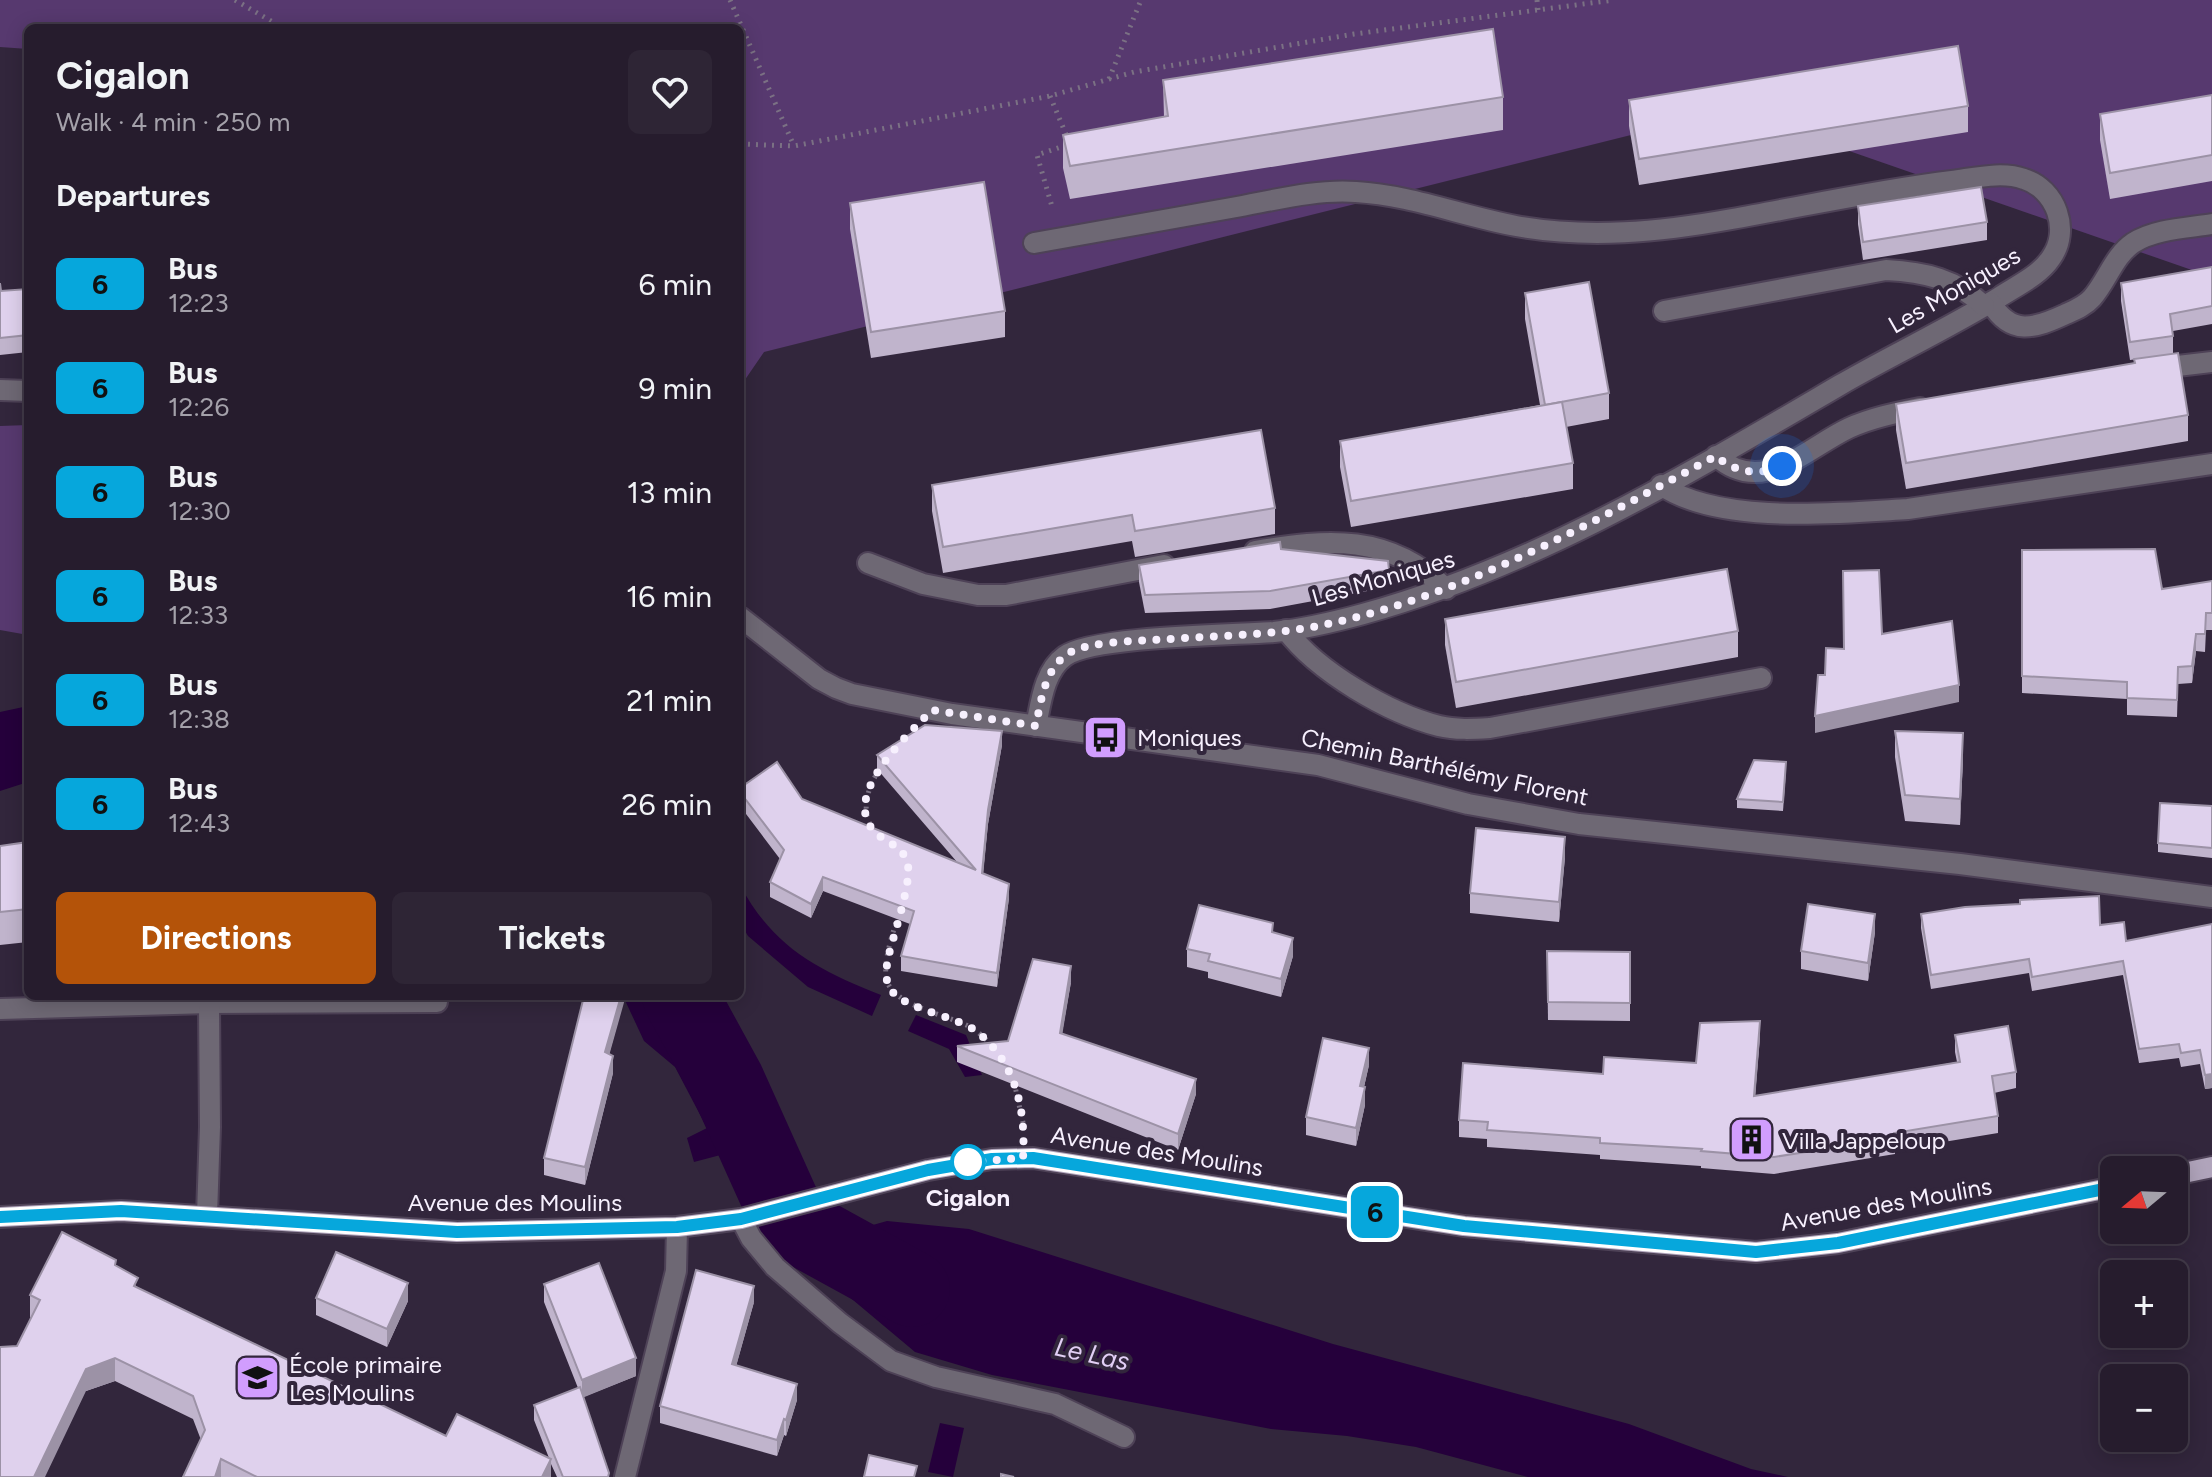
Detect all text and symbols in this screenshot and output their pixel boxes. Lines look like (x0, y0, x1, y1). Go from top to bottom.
button: heart (628, 50, 712, 134)
text: Cigalon (56, 53, 190, 99)
text: Walk · 4 min · 250 m (56, 106, 290, 138)
text: Departures (56, 177, 210, 214)
street label: Les Moniques (1883, 241, 2025, 339)
text: Bus (168, 250, 217, 287)
text: 6 min (638, 266, 712, 303)
text: 6 (92, 267, 108, 301)
text: 12:23 (168, 287, 229, 319)
text: Bus (168, 354, 217, 391)
text: 9 min (638, 370, 712, 407)
text: 6 (92, 371, 108, 405)
text: 12:26 (168, 391, 229, 423)
your location (1762, 446, 1802, 486)
text: Bus (168, 458, 217, 495)
text: 13 min (627, 474, 712, 511)
text: 6 (92, 475, 108, 509)
text: 12:30 (168, 495, 231, 527)
street label: Les Moniques (1308, 544, 1458, 612)
text: Bus (168, 562, 217, 599)
text: 16 min (626, 578, 712, 615)
text: 6 (92, 579, 108, 613)
text: 12:33 (168, 599, 228, 631)
text: Bus (168, 666, 217, 703)
text: 21 min (626, 682, 712, 719)
text: 6 (92, 683, 108, 717)
text: 12:38 (168, 703, 230, 735)
bus stop icon: Moniques (1082, 713, 1130, 761)
street label: Chemin Barthélémy Florent (1299, 722, 1591, 812)
place label: Moniques (1137, 723, 1242, 752)
text: Bus (168, 770, 217, 807)
text: 26 min (622, 786, 712, 823)
text: 6 (92, 787, 108, 821)
text: 12:43 (168, 807, 230, 839)
button: Directions (56, 892, 376, 984)
button: Tickets (392, 892, 712, 984)
building icon: Villa Jappeloup (1727, 1116, 1775, 1164)
street label: Avenue des Moulins (1049, 1120, 1265, 1182)
place label: Villa Jappeloup (1782, 1126, 1946, 1155)
marker: Cigalon (951, 1145, 985, 1179)
north arrow (2100, 1156, 2188, 1244)
map controls (2100, 1156, 2188, 1452)
street label: Avenue des Moulins (1778, 1171, 1994, 1237)
place label: Cigalon (926, 1183, 1010, 1212)
line badge: 6 (1349, 1186, 1401, 1238)
street label: Avenue des Moulins (408, 1188, 622, 1217)
text: 6 (1367, 1195, 1383, 1229)
button: + (2100, 1260, 2188, 1348)
water label: Le Las (1052, 1331, 1132, 1377)
place label: École primaire Les Moulins (289, 1350, 442, 1407)
school or university icon: École primaire Les Moulins (234, 1354, 282, 1402)
button: − (2100, 1364, 2188, 1452)

